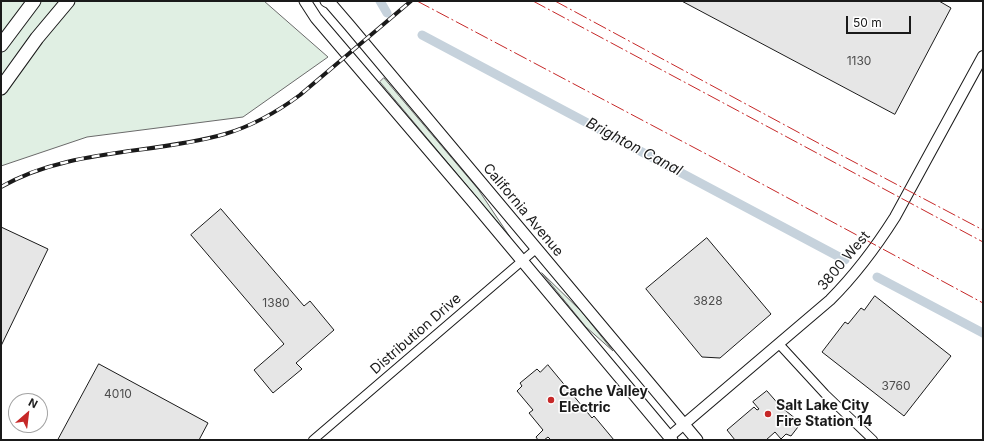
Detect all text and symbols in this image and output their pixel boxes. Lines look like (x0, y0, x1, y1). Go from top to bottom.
scale bar (848, 8, 913, 34)
text: 50 m (853, 15, 882, 30)
house number: 1130 (847, 54, 871, 68)
water label: Brighton Canal (583, 114, 685, 180)
street label: California Avenue (479, 160, 567, 260)
street label: 3800 West (814, 228, 874, 294)
street label: Distribution Drive (367, 290, 465, 378)
house number: 3828 (693, 294, 723, 308)
house number: 1380 (262, 296, 290, 310)
house number: 3760 (881, 379, 911, 393)
place label: Cache Valley Electric (559, 384, 648, 416)
house number: 4010 (104, 387, 132, 401)
north arrow (8, 393, 48, 433)
text: N (26, 395, 40, 411)
marker: Cache Valley Electric (546, 395, 556, 405)
place label: Salt Lake City Fire Station 14 (776, 398, 873, 430)
marker: Salt Lake City Fire Station 14 (763, 409, 773, 419)

